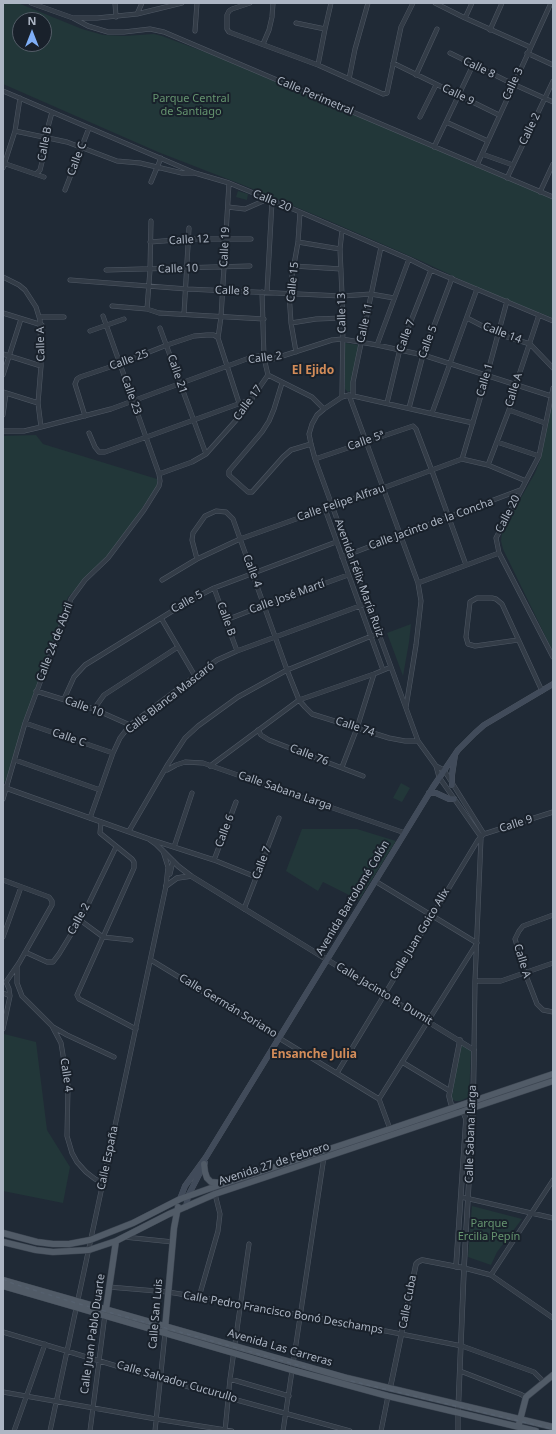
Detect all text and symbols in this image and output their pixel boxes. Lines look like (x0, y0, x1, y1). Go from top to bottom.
north arrow (12, 12, 52, 52)
text: N (28, 13, 36, 28)
street label: Calle 8 (461, 55, 497, 81)
street label: Calle 3 (500, 66, 526, 102)
street label: Calle Perimetral (275, 74, 355, 118)
street label: Calle 9 (440, 82, 476, 108)
park label: Parque Central de Santiago (152, 92, 230, 118)
street label: Calle 2 (517, 111, 543, 147)
street label: Calle B (35, 126, 55, 162)
street label: Calle C (65, 140, 89, 178)
street label: Calle 20 (251, 187, 293, 215)
street label: Calle 19 (217, 226, 233, 268)
street label: Calle 12 (168, 232, 210, 248)
street label: Calle 15 (284, 261, 302, 303)
street label: Calle 10 (158, 262, 198, 276)
street label: Calle 8 (215, 284, 249, 298)
street label: Calle 13 (335, 293, 349, 333)
street label: Calle 11 (354, 302, 376, 344)
street label: Calle 7 (394, 318, 418, 354)
street label: Calle 14 (481, 320, 523, 346)
street label: Calle 5 (416, 324, 440, 360)
street label: Calle A (34, 326, 48, 362)
street label: Calle 25 (108, 347, 150, 373)
street label: Calle 2 (247, 349, 283, 367)
street label: Calle 21 (164, 353, 190, 395)
street label: Calle 1 (474, 362, 496, 398)
district label: El Ejido (292, 364, 334, 378)
street label: Calle A (503, 371, 525, 409)
street label: Calle 23 (118, 374, 144, 416)
street label: Calle 17 (231, 383, 265, 423)
street label: Calle 5ª (346, 429, 386, 453)
street label: Calle Felipe Alfrau (295, 482, 387, 524)
street label: Calle 20 (493, 493, 523, 535)
street label: Calle Jacinto de la Concha (367, 495, 495, 553)
street label: Avenida Félix María Ruiz (331, 517, 387, 639)
street label: Calle 4 (240, 553, 264, 589)
street label: Calle José Martí (247, 577, 327, 617)
street label: Calle 5 (169, 588, 205, 616)
street label: Calle B (214, 600, 238, 638)
street label: Calle 24 de Abril (34, 601, 76, 683)
street label: Calle Blanca Mascaró (123, 659, 217, 737)
street label: Calle 10 (63, 694, 105, 720)
street label: Calle 74 (334, 714, 376, 740)
street label: Calle C (50, 726, 88, 750)
street label: Calle 76 (288, 742, 330, 768)
street label: Calle Sabana Larga (236, 769, 334, 813)
street label: Calle 9 (498, 812, 534, 836)
street label: Calle 6 (213, 813, 237, 849)
street label: Avenida Bartolomé Colón (313, 838, 393, 958)
street label: Calle 7 (250, 845, 274, 881)
street label: Calle Juan Goico Alix (387, 886, 453, 982)
street label: Calle 2 (65, 901, 93, 937)
street label: Calle A (511, 942, 533, 980)
street label: Calle Jacinto B. Dumit (333, 960, 435, 1028)
street label: Calle Germán Soriano (176, 971, 280, 1041)
district label: Ensanche Julia (271, 1048, 357, 1062)
street label: Calle 4 (57, 1057, 75, 1093)
street label: Calle Sabana Larga (463, 1085, 479, 1183)
street label: Calle España (95, 1125, 121, 1191)
street label: Avenida 27 de Febrero (217, 1140, 331, 1188)
park label: Parque Ercilia Pepín (458, 1217, 520, 1243)
street label: Calle Juan Pablo Duarte (78, 1273, 108, 1395)
street label: Calle Cuba (396, 1274, 420, 1330)
street label: Calle San Luis (146, 1278, 166, 1350)
street label: Calle Pedro Francisco Bonó Deschamps (182, 1289, 384, 1337)
street label: Avenida Las Carreras (226, 1327, 334, 1369)
street label: Calle Salvador Cucurullo (115, 1358, 239, 1406)

